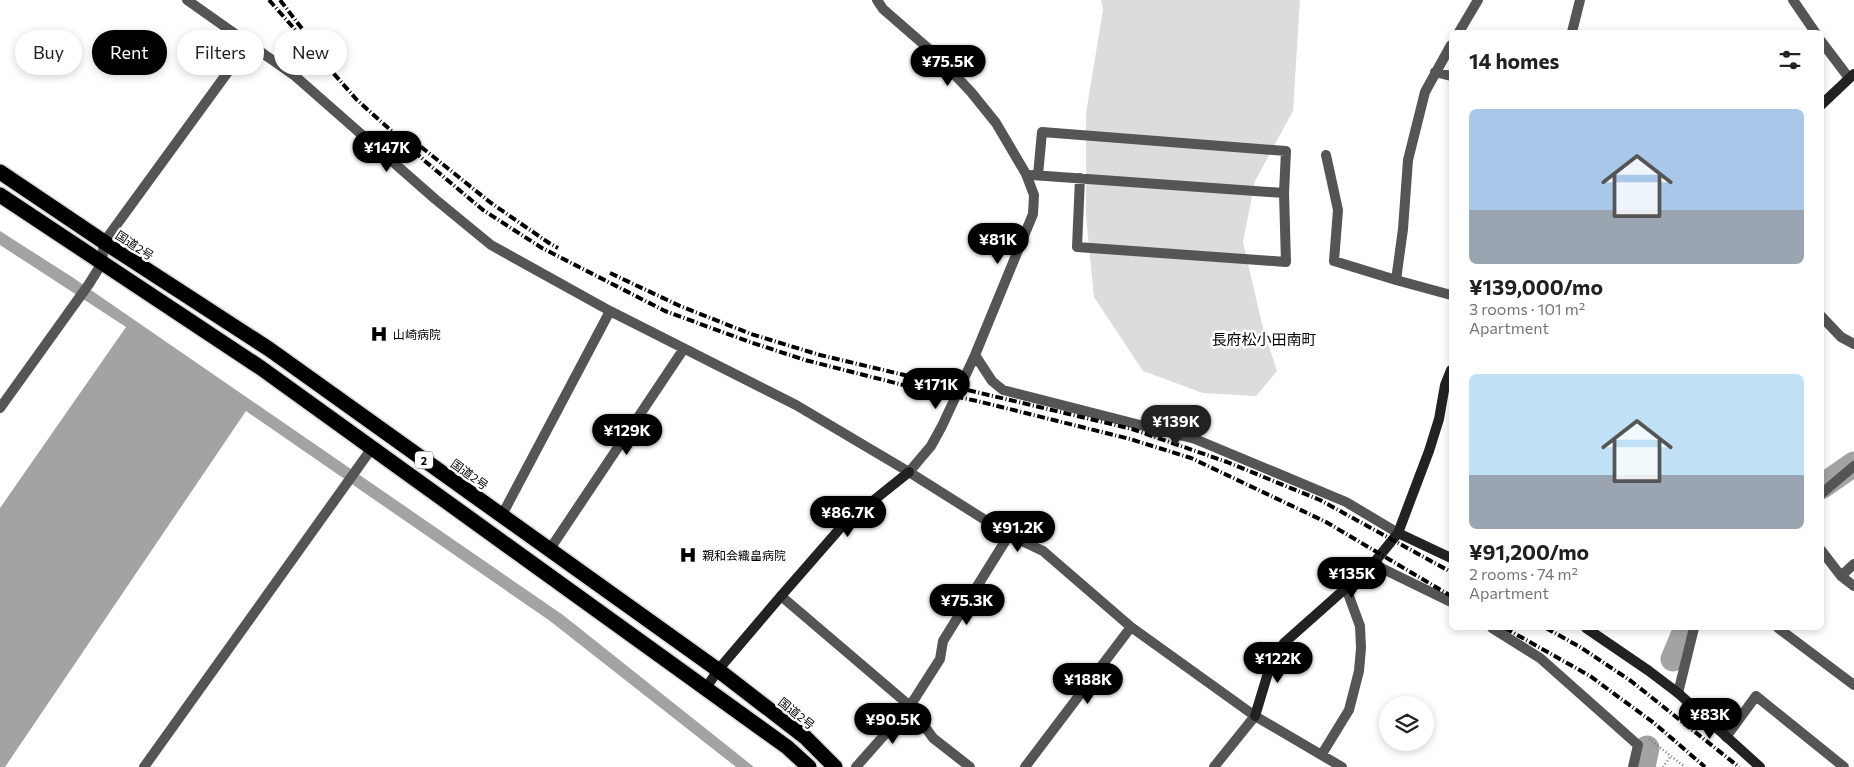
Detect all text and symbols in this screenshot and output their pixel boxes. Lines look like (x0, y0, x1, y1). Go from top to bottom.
chip: Buy (15, 30, 82, 75)
chip: Rent (92, 30, 167, 75)
chip: Filters (177, 30, 264, 75)
chip: New (274, 30, 347, 75)
pin: ¥75.5K (907, 44, 989, 87)
icon: filters (1776, 46, 1804, 74)
text: 14 homes (1469, 48, 1559, 73)
text: ¥75.5K (922, 51, 974, 70)
pin: ¥147K (352, 130, 422, 173)
text: ¥147K (364, 137, 410, 156)
icon: home (1592, 141, 1682, 231)
pin: ¥81K (968, 222, 1028, 265)
street label: 国道2号 (113, 228, 157, 262)
text: ¥81K (979, 229, 1017, 248)
text: ¥139,000/mo (1469, 274, 1603, 299)
text: 3 rooms · 101 m² (1469, 299, 1585, 318)
text: Apartment (1469, 318, 1549, 337)
hospital icon: 山崎病院 (369, 324, 389, 344)
place label: 山崎病院 (393, 327, 441, 341)
district label: 長府松小田南町 (1211, 330, 1317, 348)
pin: ¥171K (901, 368, 971, 410)
text: ¥171K (914, 374, 958, 393)
pin: ¥139K (1141, 404, 1211, 447)
icon: home (1592, 406, 1682, 496)
text: ¥139K (1152, 411, 1200, 430)
pin: ¥129K (592, 414, 662, 456)
text: ¥129K (603, 420, 651, 439)
road number: 2 (415, 452, 433, 468)
street label: 国道2号 (449, 456, 491, 492)
pin: ¥86.7K (807, 496, 889, 538)
text: ¥86.7K (821, 502, 875, 521)
pin: ¥91.2K (977, 510, 1059, 553)
text: ¥91.2K (992, 517, 1044, 536)
text: ¥91,200/mo (1469, 539, 1589, 564)
hospital icon: 親和会織畠病院 (678, 545, 698, 565)
place label: 親和会織畠病院 (702, 548, 786, 562)
pin: ¥135K (1317, 556, 1387, 599)
text: ¥135K (1328, 563, 1376, 582)
text: 2 rooms · 74 m² (1469, 564, 1578, 583)
text: Apartment (1469, 583, 1549, 602)
pin: ¥75.3K (926, 584, 1008, 626)
text: ¥75.3K (941, 590, 993, 609)
pin: ¥122K (1243, 642, 1313, 684)
text: ¥122K (1255, 648, 1301, 667)
pin: ¥188K (1053, 662, 1123, 705)
text: ¥188K (1064, 669, 1112, 688)
street label: 国道2号 (776, 694, 818, 732)
map controls (1379, 696, 1434, 751)
button: layers (1379, 696, 1434, 751)
pin: ¥83K (1680, 698, 1740, 740)
pin: ¥90.5K (852, 702, 934, 745)
text: ¥83K (1690, 704, 1730, 723)
text: ¥90.5K (865, 709, 921, 728)

